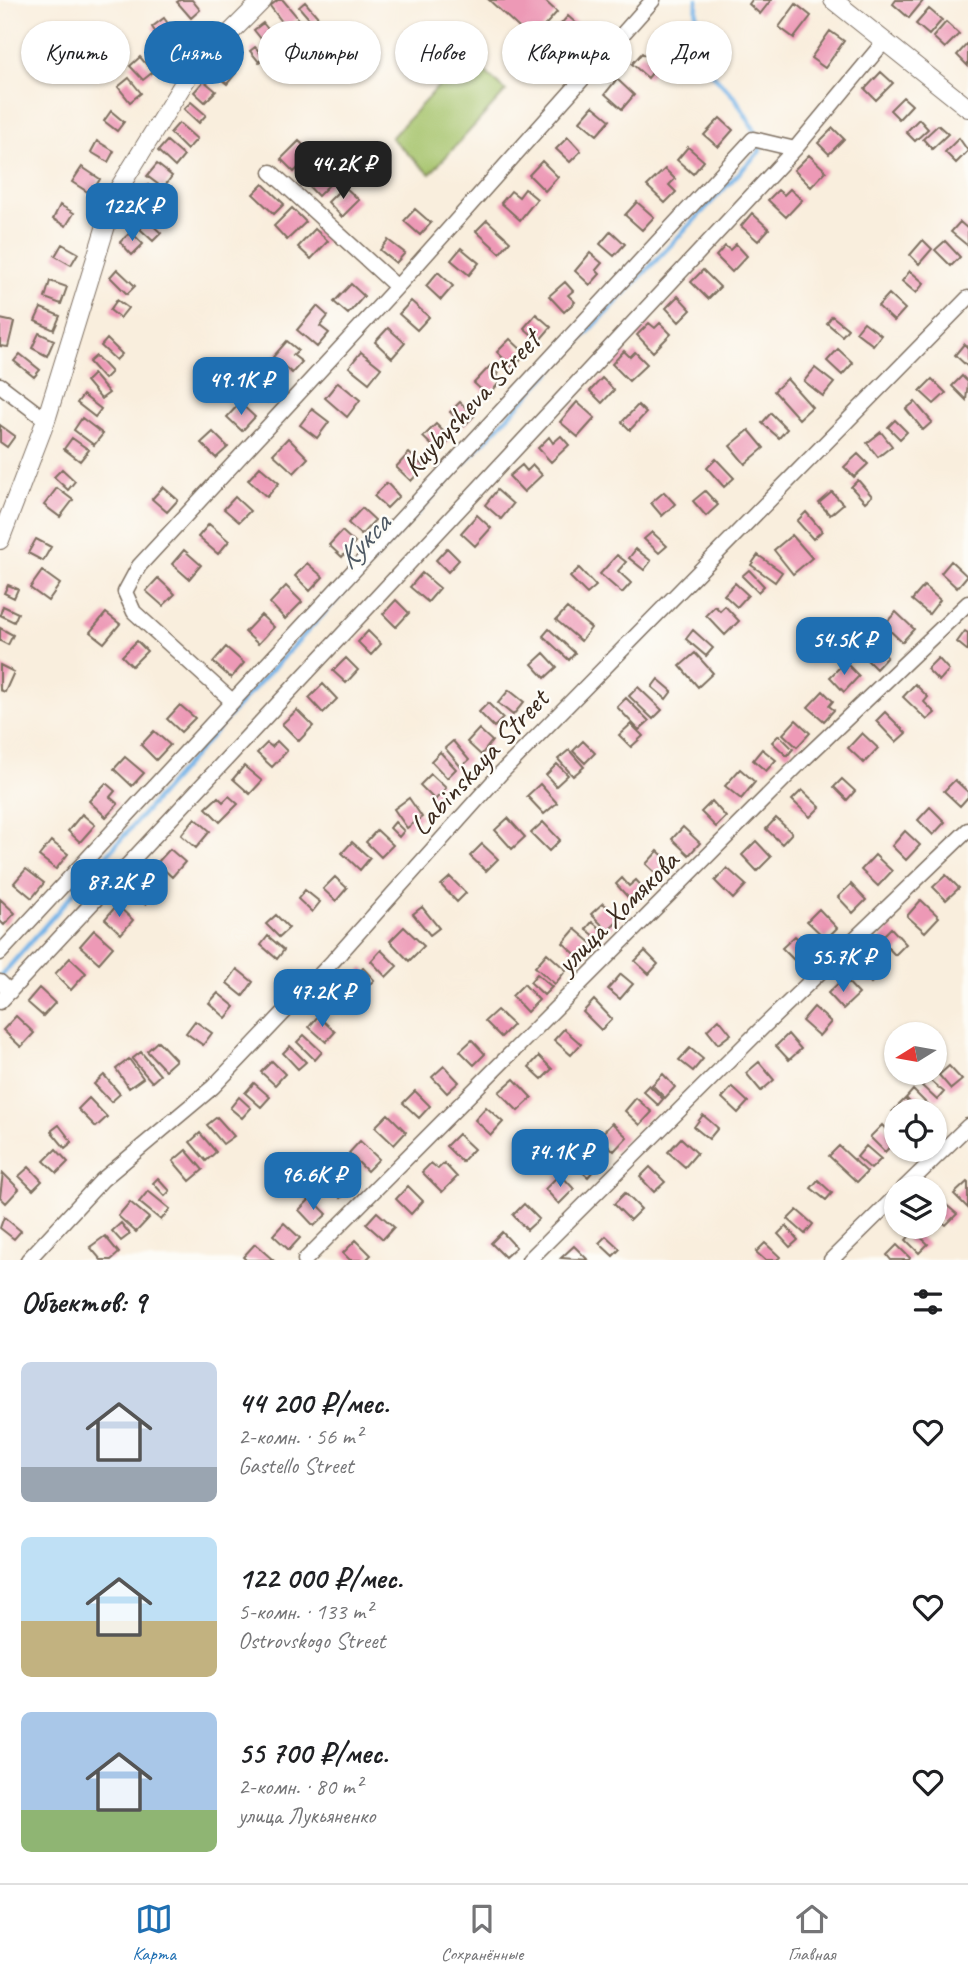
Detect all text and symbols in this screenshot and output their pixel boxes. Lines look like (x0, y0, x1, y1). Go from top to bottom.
chip: Купить (21, 21, 130, 84)
chip: Снять (144, 21, 244, 84)
chip: Фильтры (258, 21, 381, 84)
chip: Новое (395, 21, 488, 84)
chip: Квартира (502, 21, 632, 84)
chip: Дом (646, 21, 732, 84)
pin: 44.2K ₽ (278, 142, 408, 201)
text: 44.2K ₽ (311, 149, 375, 178)
pin: 122K ₽ (75, 184, 189, 243)
text: 122K ₽ (102, 191, 162, 220)
street label: Kuybysheva Street (394, 319, 551, 484)
pin: 49.1K ₽ (176, 358, 306, 417)
text: 49.1K ₽ (209, 365, 273, 394)
water label: Кукса (327, 502, 401, 578)
pin: 54.5K ₽ (779, 618, 909, 677)
text: 54.5K ₽ (812, 625, 876, 654)
street label: Labinskaya Street (401, 678, 559, 843)
street label: улица Хомякова (546, 841, 688, 983)
pin: 87.2K ₽ (54, 860, 184, 919)
text: 87.2K ₽ (87, 867, 151, 896)
pin: 55.7K ₽ (778, 934, 908, 994)
text: 55.7K ₽ (811, 942, 875, 971)
pin: 47.2K ₽ (257, 970, 387, 1029)
text: 47.2K ₽ (290, 977, 354, 1006)
north arrow (884, 1022, 947, 1085)
map controls (884, 1022, 947, 1239)
button: locate (884, 1099, 947, 1162)
pin: 74.1K ₽ (495, 1130, 625, 1189)
text: 74.1K ₽ (528, 1137, 592, 1166)
pin: 96.6K ₽ (248, 1152, 378, 1212)
text: 96.6K ₽ (280, 1160, 346, 1189)
button: layers (884, 1176, 947, 1239)
text: Объектов: 9 (21, 1283, 146, 1321)
icon: filters (909, 1283, 947, 1321)
text: 44 200 ₽/мес. (238, 1384, 389, 1422)
icon: home (77, 1390, 161, 1474)
icon: heart (909, 1413, 947, 1451)
text: 2-комн. · 56 m² (238, 1422, 362, 1451)
text: Gastello Street (238, 1451, 353, 1480)
text: 122 000 ₽/мес. (238, 1559, 403, 1597)
icon: home (77, 1565, 161, 1649)
icon: heart (909, 1588, 947, 1626)
text: 5-комн. · 133 m² (238, 1597, 372, 1626)
text: Ostrovskogo Street (238, 1626, 385, 1655)
text: 55 700 ₽/мес. (238, 1734, 388, 1772)
icon: home (77, 1740, 161, 1824)
icon: heart (909, 1763, 947, 1801)
text: 2-комн. · 80 m² (238, 1772, 362, 1801)
text: улица Лукьяненко (238, 1801, 375, 1830)
tab: Карта (132, 1900, 176, 1966)
tab: Сохранённые (441, 1900, 523, 1966)
tab: Главная (788, 1900, 836, 1966)

